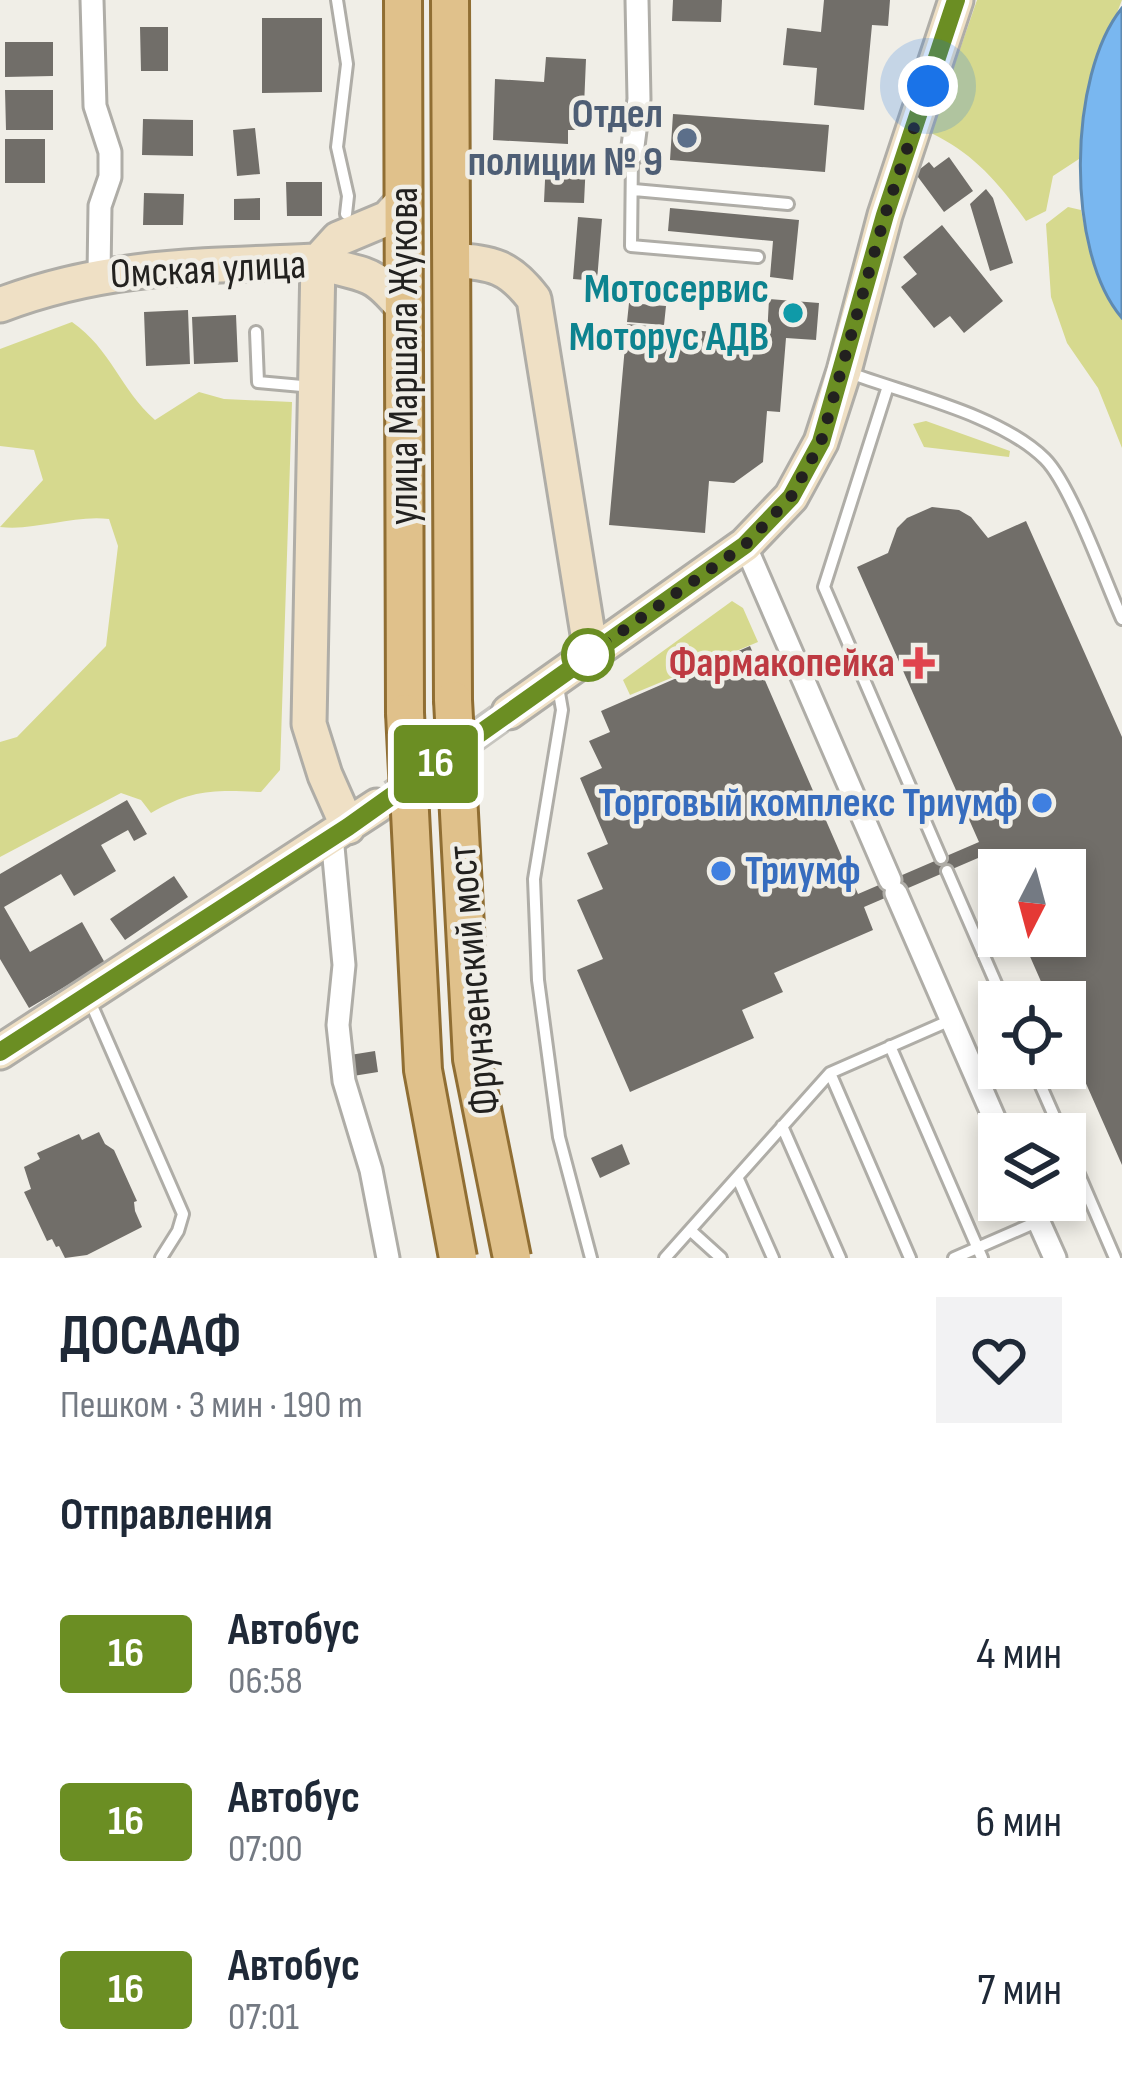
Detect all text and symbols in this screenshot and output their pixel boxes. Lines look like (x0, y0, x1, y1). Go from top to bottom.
your location (898, 56, 958, 116)
place label: Отдел полиции № 9 (468, 89, 663, 188)
marker: Отдел полиции № 9 (674, 125, 700, 151)
street label: улица Маршала Жукова (379, 187, 430, 525)
street label: Омская улица (109, 239, 307, 301)
place label: Мотосервис Моторус АДВ (569, 264, 769, 363)
marker: Мотосервис Моторус АДВ (780, 300, 806, 326)
unlabelled marker (563, 630, 613, 680)
place label: Фармакопейка (668, 638, 895, 689)
marker: Фармакопейка (906, 650, 932, 676)
line badge: 16 (382, 725, 490, 803)
text: 16 (418, 738, 454, 789)
place label: Торговый комплекс Триумф (598, 778, 1018, 829)
marker: Торговый комплекс Триумф (1029, 790, 1055, 816)
street label: Фрунзенский мост (437, 843, 511, 1117)
place label: Триумф (745, 846, 861, 897)
north arrow (978, 849, 1086, 957)
map controls (978, 849, 1086, 1221)
marker: Триумф (708, 858, 734, 884)
button: locate (978, 981, 1086, 1089)
button: layers (978, 1113, 1086, 1221)
button: heart (936, 1297, 1062, 1423)
text: ДОСААФ (60, 1303, 241, 1371)
text: Пешком · 3 мин · 190 m (60, 1382, 363, 1429)
text: Отправления (60, 1488, 273, 1543)
text: Автобус (228, 1603, 360, 1658)
text: 4 мин (976, 1627, 1062, 1682)
text: 16 (108, 1628, 144, 1679)
text: 06:58 (228, 1658, 303, 1705)
text: Автобус (228, 1771, 360, 1826)
text: 6 мин (976, 1795, 1062, 1850)
text: 16 (108, 1796, 144, 1847)
text: 07:00 (228, 1826, 303, 1873)
text: Автобус (228, 1939, 360, 1994)
text: 7 мин (977, 1963, 1062, 2018)
text: 16 (108, 1964, 144, 2015)
text: 07:01 (228, 1994, 299, 2041)

